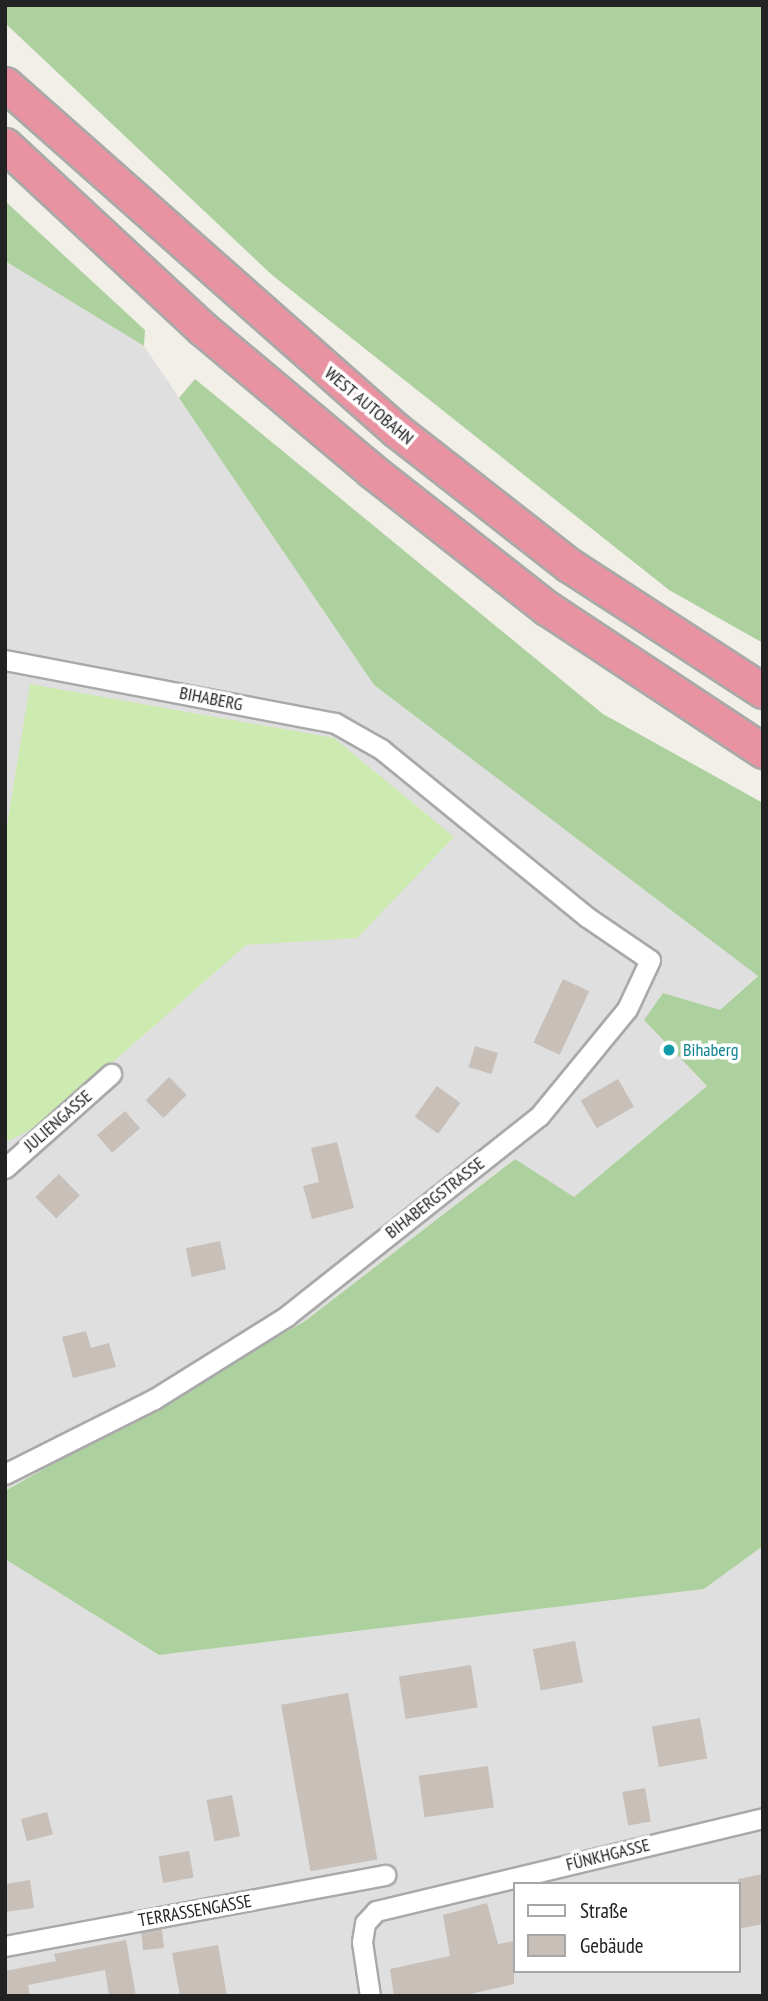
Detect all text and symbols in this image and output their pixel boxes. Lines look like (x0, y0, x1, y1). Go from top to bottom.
street label: WEST AUTOBAHN (320, 362, 418, 450)
street label: BIHABERG (178, 682, 244, 716)
place label: Bihaberg (683, 1039, 738, 1061)
marker: Bihaberg (661, 1042, 677, 1058)
street label: JULIENGASSE (19, 1086, 97, 1156)
street label: BIHABERGSTRASSE (381, 1153, 489, 1243)
street label: FÜNKHGASSE (564, 1834, 652, 1876)
legend (512, 1882, 740, 1973)
street label: TERRASSENGASSE (137, 1890, 253, 1932)
text: Straße (580, 1897, 628, 1924)
text: Gebäude (580, 1932, 643, 1959)

